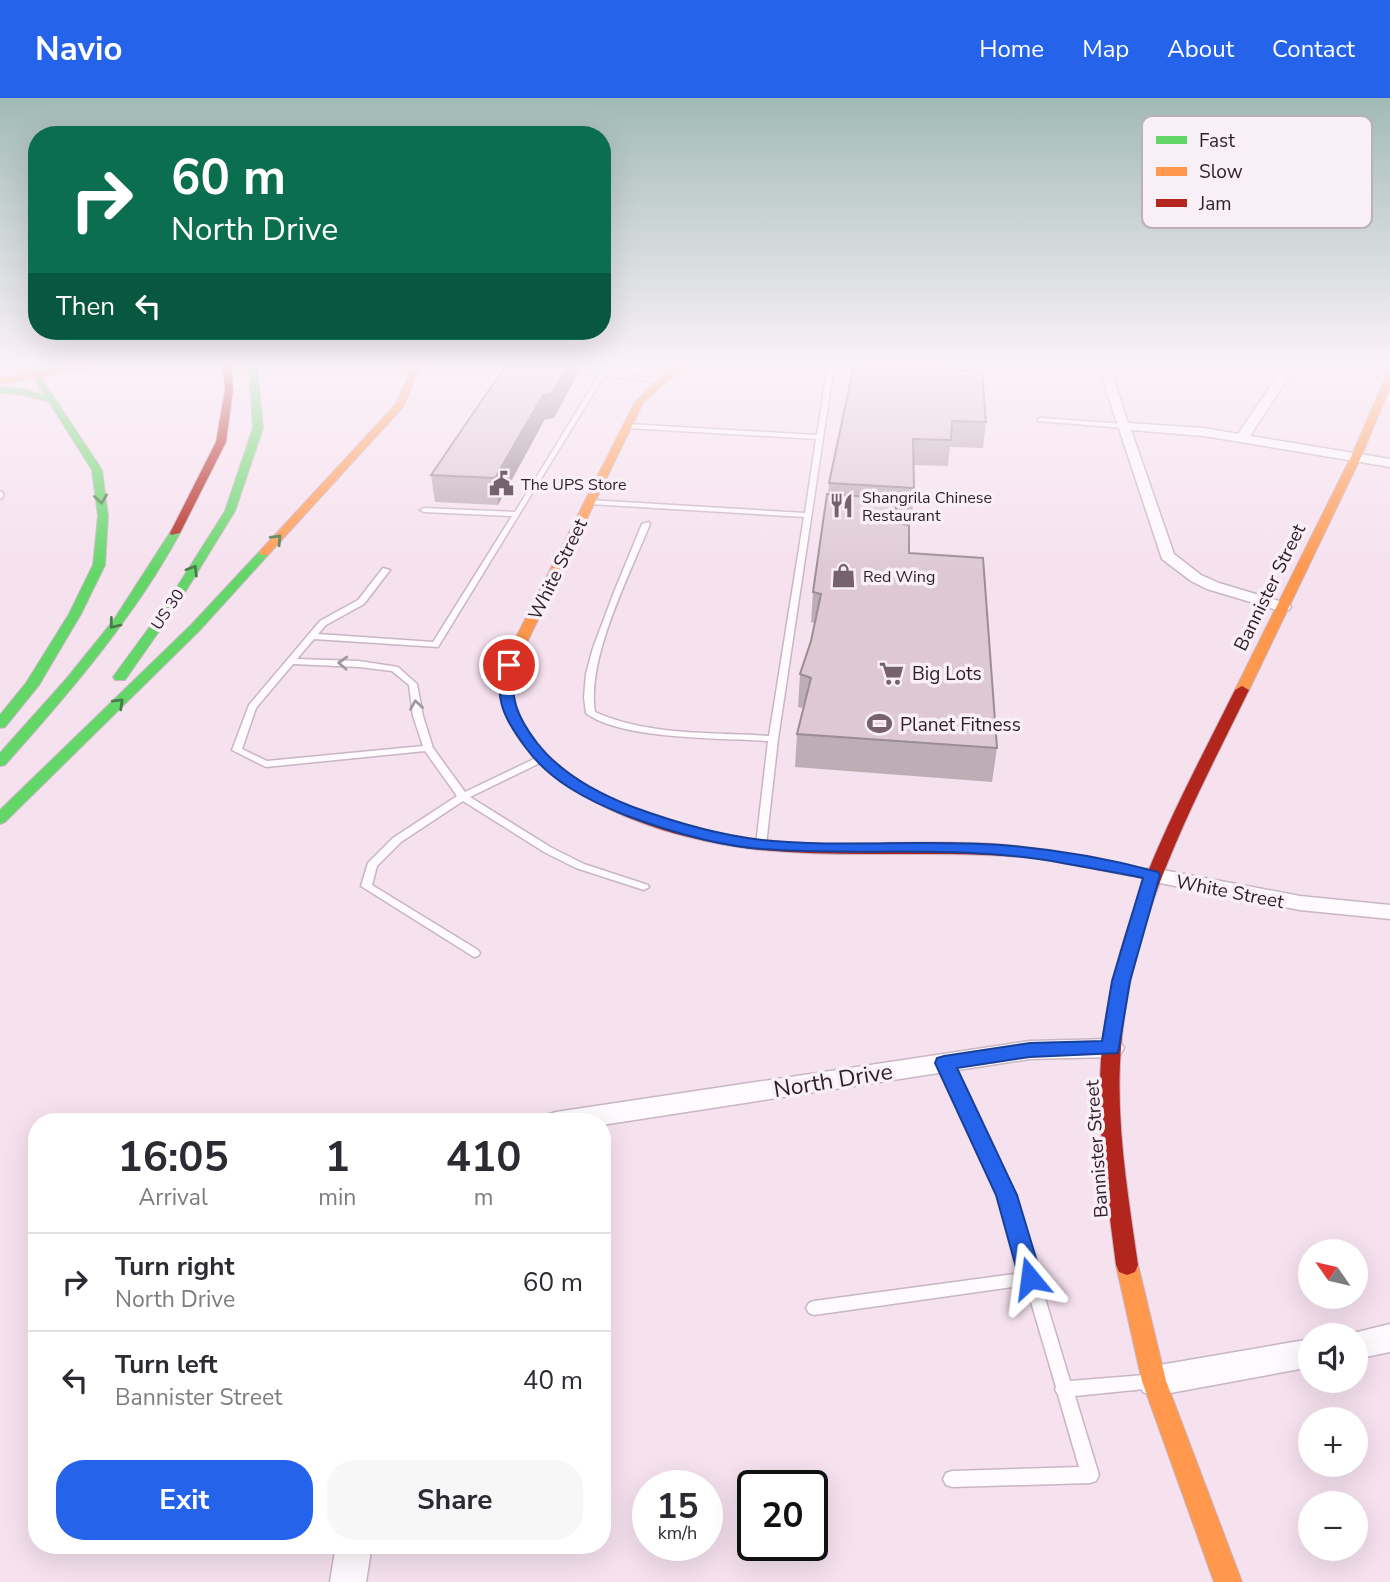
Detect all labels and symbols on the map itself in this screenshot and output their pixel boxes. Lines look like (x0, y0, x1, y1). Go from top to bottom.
legend (1142, 116, 1372, 228)
text: Fast (1199, 128, 1235, 154)
text: Slow (1199, 159, 1243, 185)
text: Jam (1198, 191, 1232, 217)
public building icon: The UPS Store (487, 470, 515, 498)
place label: The UPS Store (521, 474, 626, 496)
place label: Shangrila Chinese Restaurant (862, 487, 992, 527)
restaurant icon: Shangrila Chinese Restaurant (828, 492, 856, 520)
one-way arrow (93, 493, 108, 505)
street label: White Street (522, 514, 594, 624)
street label: Bannister Street (1228, 519, 1312, 655)
one-way arrow (269, 534, 282, 547)
shop icon: Red Wing (829, 562, 857, 590)
one-way arrow (184, 565, 197, 578)
place label: Red Wing (863, 566, 935, 588)
street label: US 30 (146, 585, 189, 634)
one-way arrow (110, 616, 123, 628)
pin (479, 635, 539, 695)
one-way arrow (337, 656, 348, 671)
supermarket icon: Big Lots (878, 659, 906, 687)
place label: Big Lots (912, 661, 982, 687)
one-way arrow (111, 698, 124, 711)
one-way arrow (409, 699, 424, 711)
sports icon: Planet Fitness (866, 710, 894, 738)
place label: Planet Fitness (900, 712, 1021, 738)
street label: White Street (1174, 869, 1286, 915)
street label: North Drive (771, 1056, 895, 1105)
street label: Bannister Street (1079, 1079, 1115, 1219)
north arrow (1298, 1239, 1368, 1309)
position arrow (993, 1241, 1067, 1315)
speed limit sign: 20 (737, 1470, 828, 1561)

